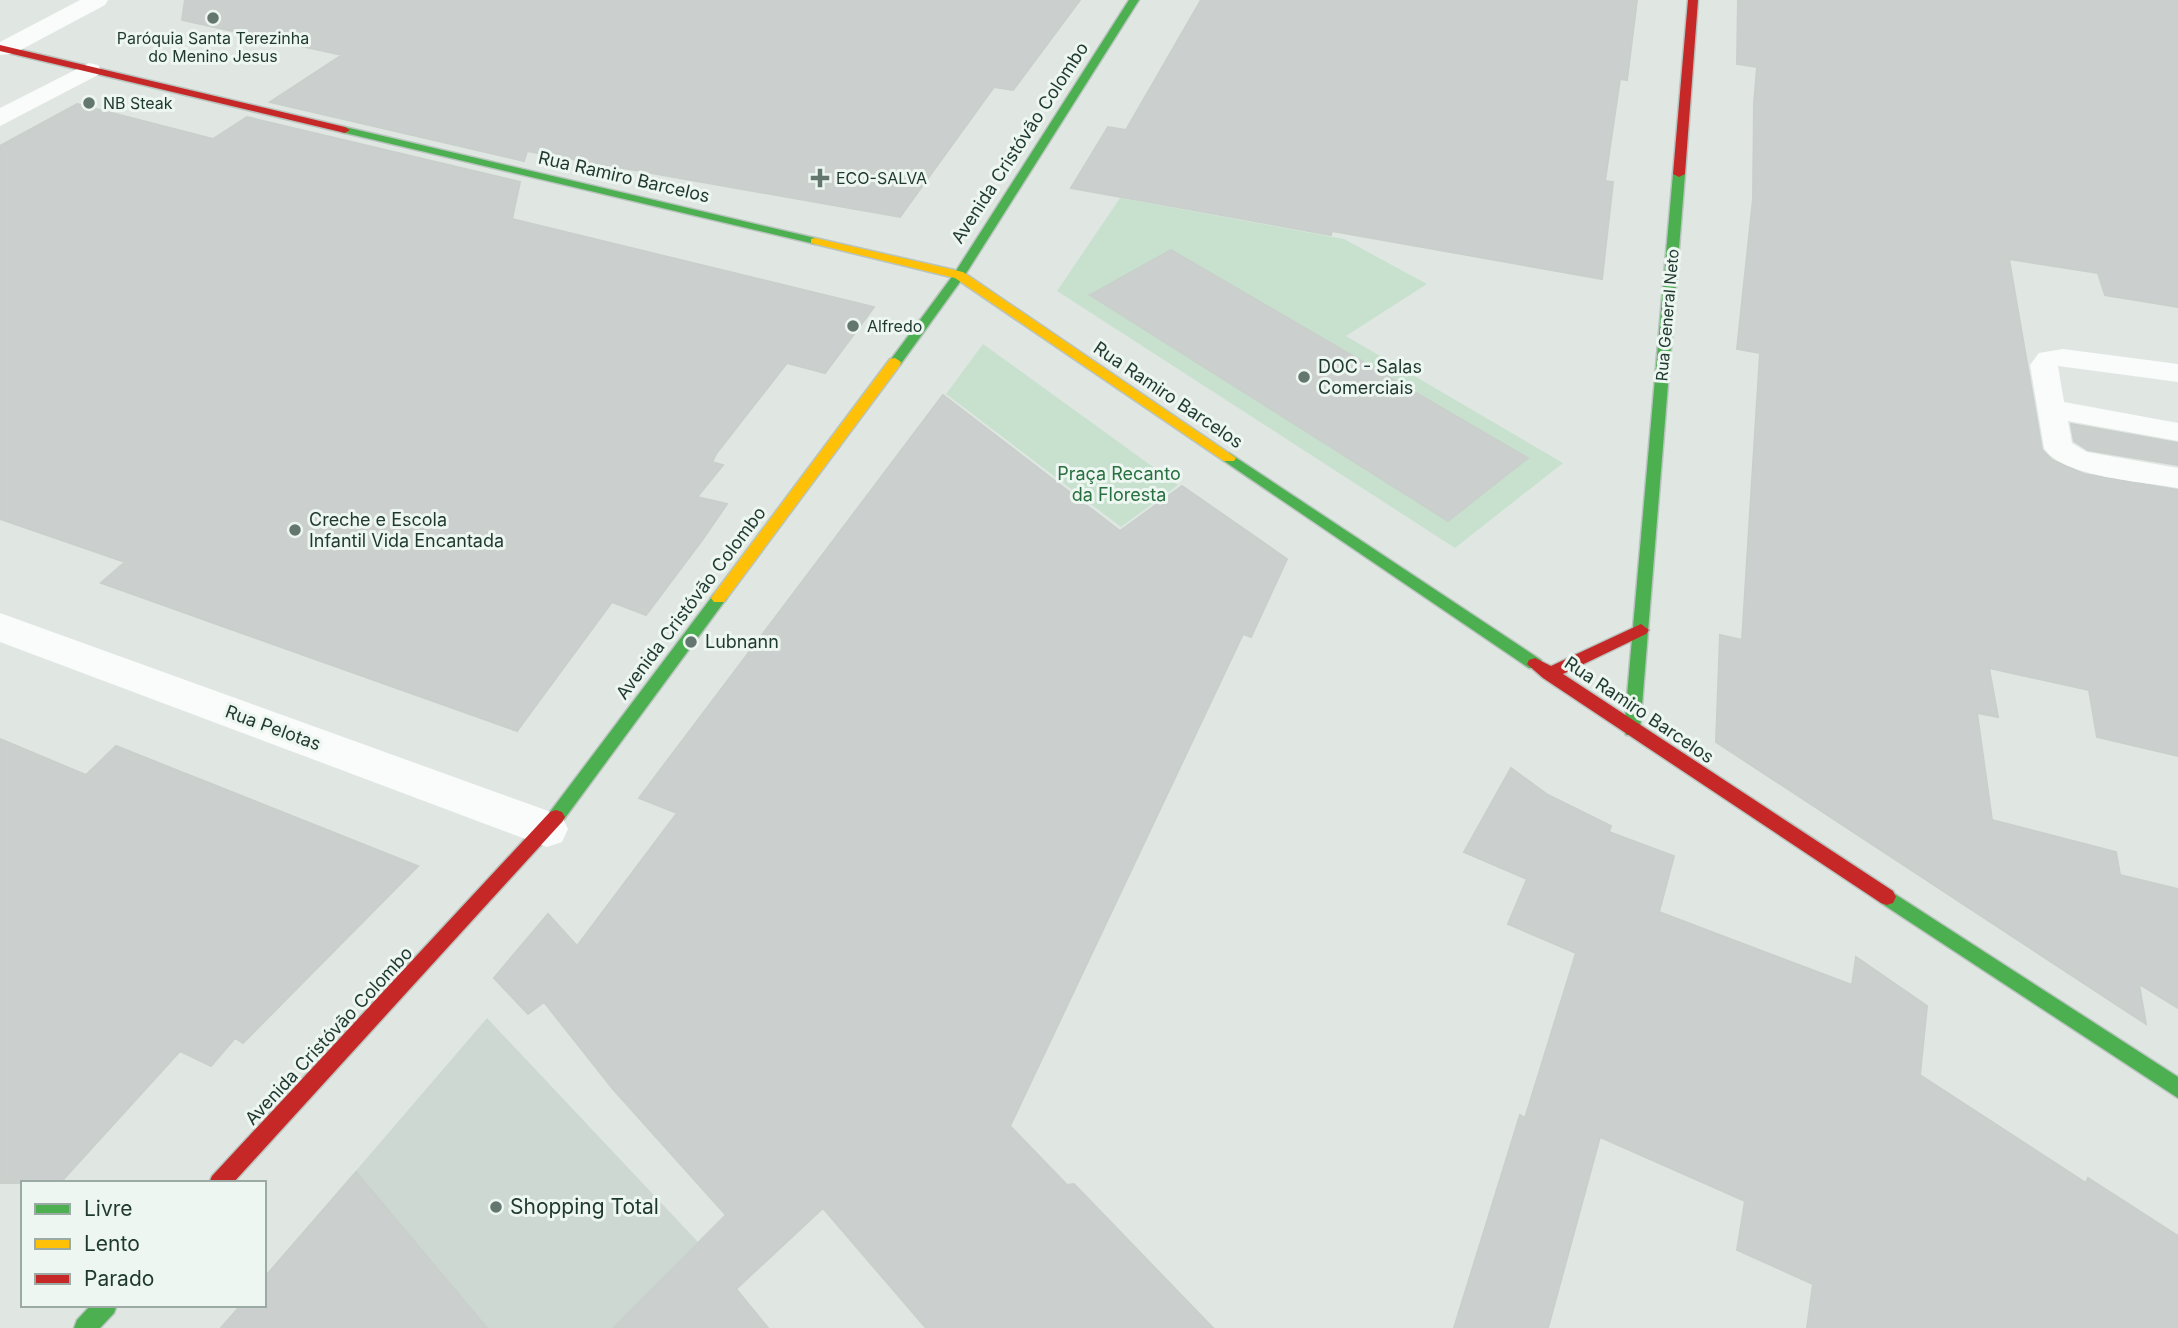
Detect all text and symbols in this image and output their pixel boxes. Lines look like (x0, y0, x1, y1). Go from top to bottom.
marker: Paróquia Santa Terezinha do Menino Jesus (205, 10, 221, 26)
place label: Paróquia Santa Terezinha do Menino Jesus (117, 28, 309, 66)
street label: Avenida Cristóvão Colombo (947, 38, 1093, 247)
place label: NB Steak (103, 93, 173, 113)
marker: NB Steak (81, 95, 97, 111)
street label: Rua Ramiro Barcelos (536, 147, 712, 206)
marker: ECO-SALVA (810, 168, 830, 188)
place label: ECO-SALVA (836, 168, 927, 188)
street label: Rua General Neto (1651, 248, 1683, 382)
place label: Alfredo (867, 316, 922, 336)
marker: Alfredo (845, 318, 861, 334)
street label: Rua Ramiro Barcelos (1090, 337, 1247, 452)
place label: DOC - Salas Comerciais (1318, 356, 1422, 398)
marker: DOC - Salas Comerciais (1296, 369, 1312, 385)
park label: Praça Recanto da Floresta (1057, 463, 1181, 505)
street label: Avenida Cristóvão Colombo (611, 502, 770, 703)
place label: Creche e Escola Infantil Vida Encantada (309, 509, 504, 551)
marker: Creche e Escola Infantil Vida Encantada (287, 522, 303, 538)
place label: Lubnann (705, 631, 779, 652)
marker: Lubnann (683, 634, 699, 650)
street label: Rua Ramiro Barcelos (1561, 652, 1718, 767)
street label: Rua Pelotas (223, 701, 324, 755)
street label: Avenida Cristóvão Colombo (241, 942, 417, 1129)
legend (21, 1181, 266, 1307)
place label: Shopping Total (510, 1194, 659, 1219)
text: Livre (84, 1196, 133, 1221)
marker: Shopping Total (488, 1199, 504, 1215)
text: Lento (84, 1231, 140, 1256)
text: Parado (84, 1266, 154, 1291)

